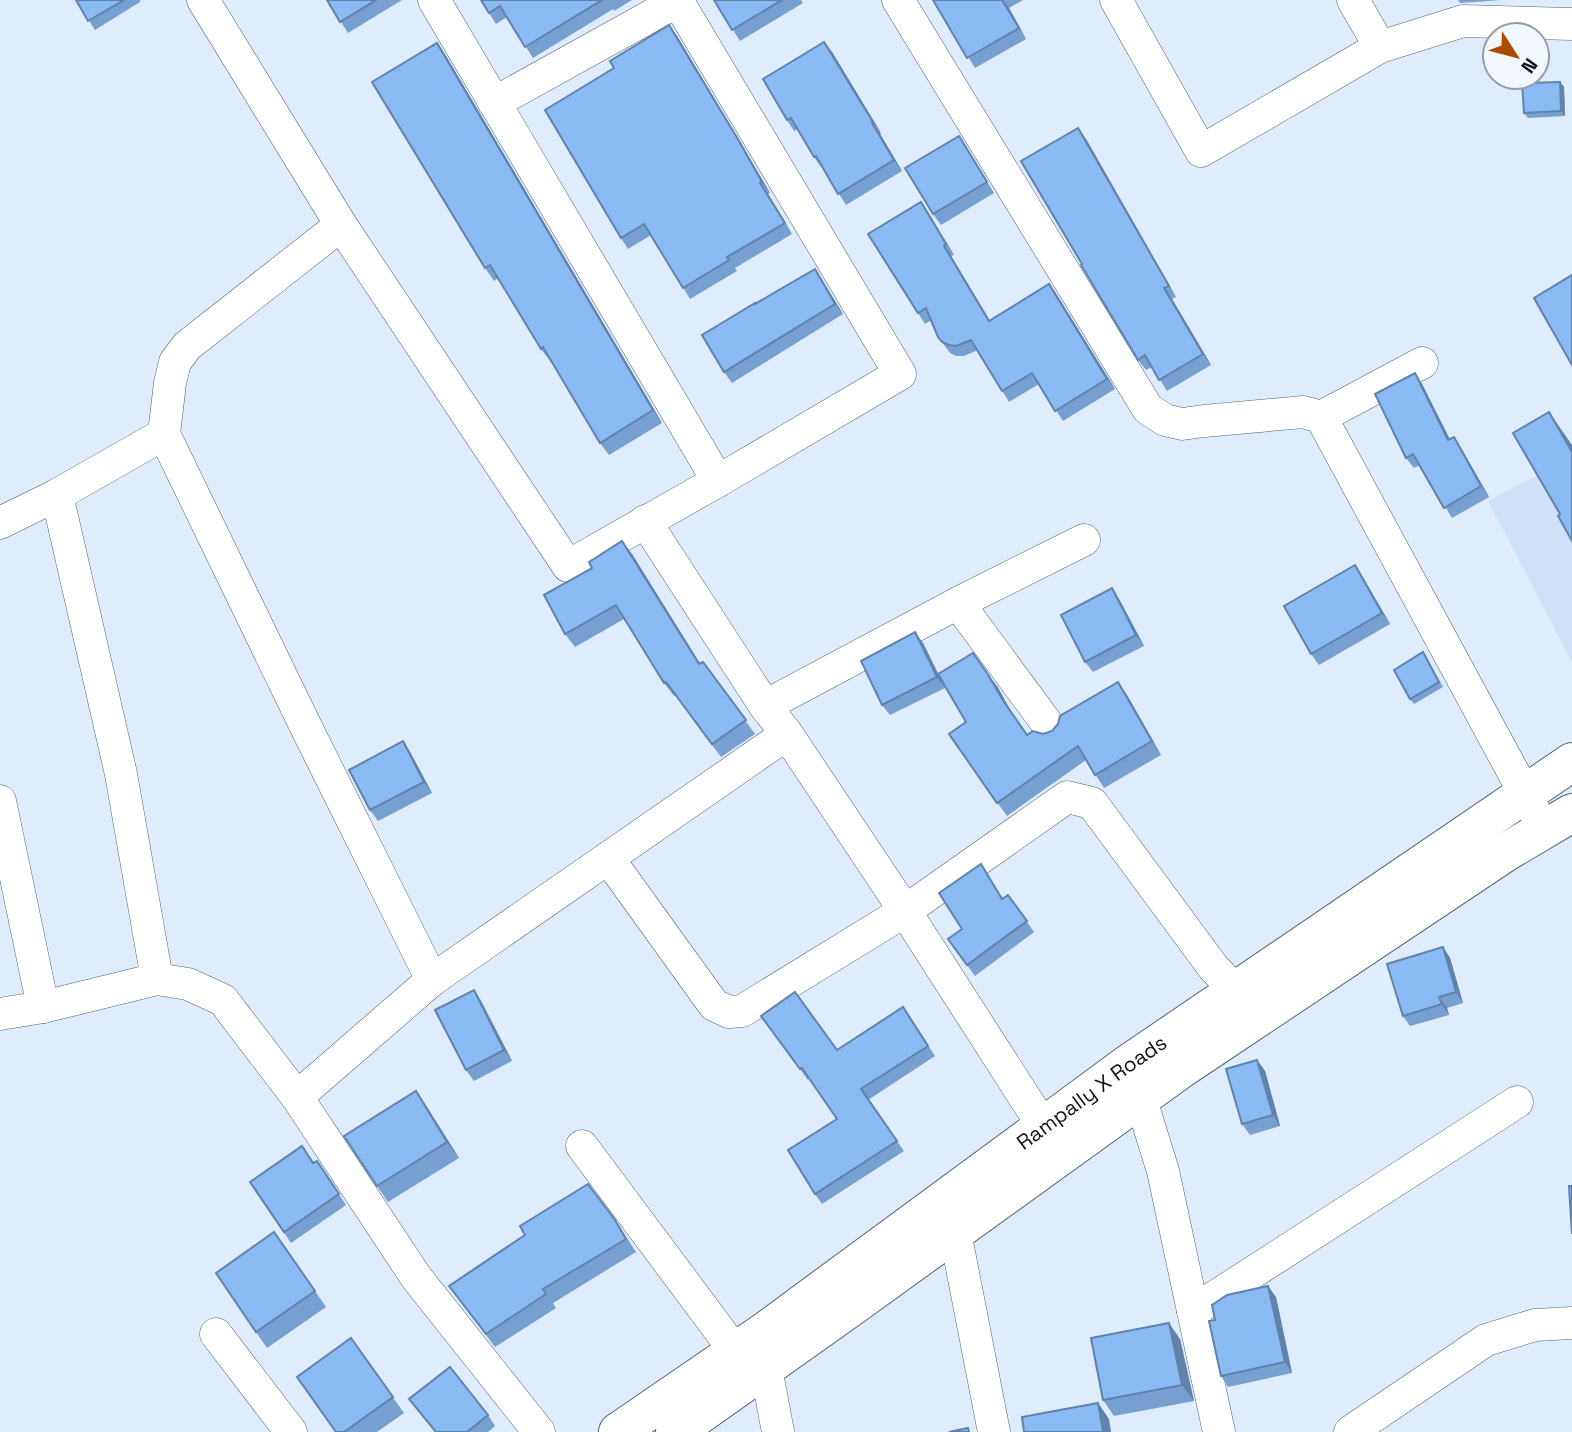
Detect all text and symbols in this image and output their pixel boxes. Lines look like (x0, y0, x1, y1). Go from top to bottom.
north arrow (1481, 21, 1551, 91)
text: N (1515, 53, 1543, 78)
street label: Rampally X Roads (1011, 1028, 1172, 1155)

